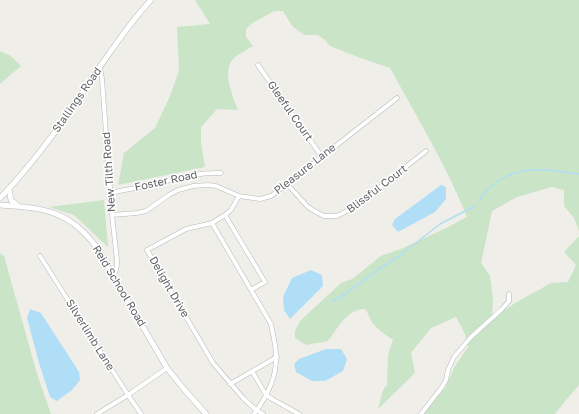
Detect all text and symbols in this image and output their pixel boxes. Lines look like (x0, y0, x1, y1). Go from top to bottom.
street label: Stallings Road (50, 65, 104, 135)
street label: Gleeful Court (264, 78, 316, 144)
street label: New Tilth Road (100, 132, 118, 212)
street label: Pleasure Lane (271, 141, 339, 197)
street label: Blissful Court (344, 162, 410, 216)
street label: Foster Road (134, 168, 198, 194)
street label: Reid School Road (90, 243, 148, 329)
street label: Delight Drive (146, 254, 192, 320)
street label: Silverlimb Lane (63, 297, 117, 373)

